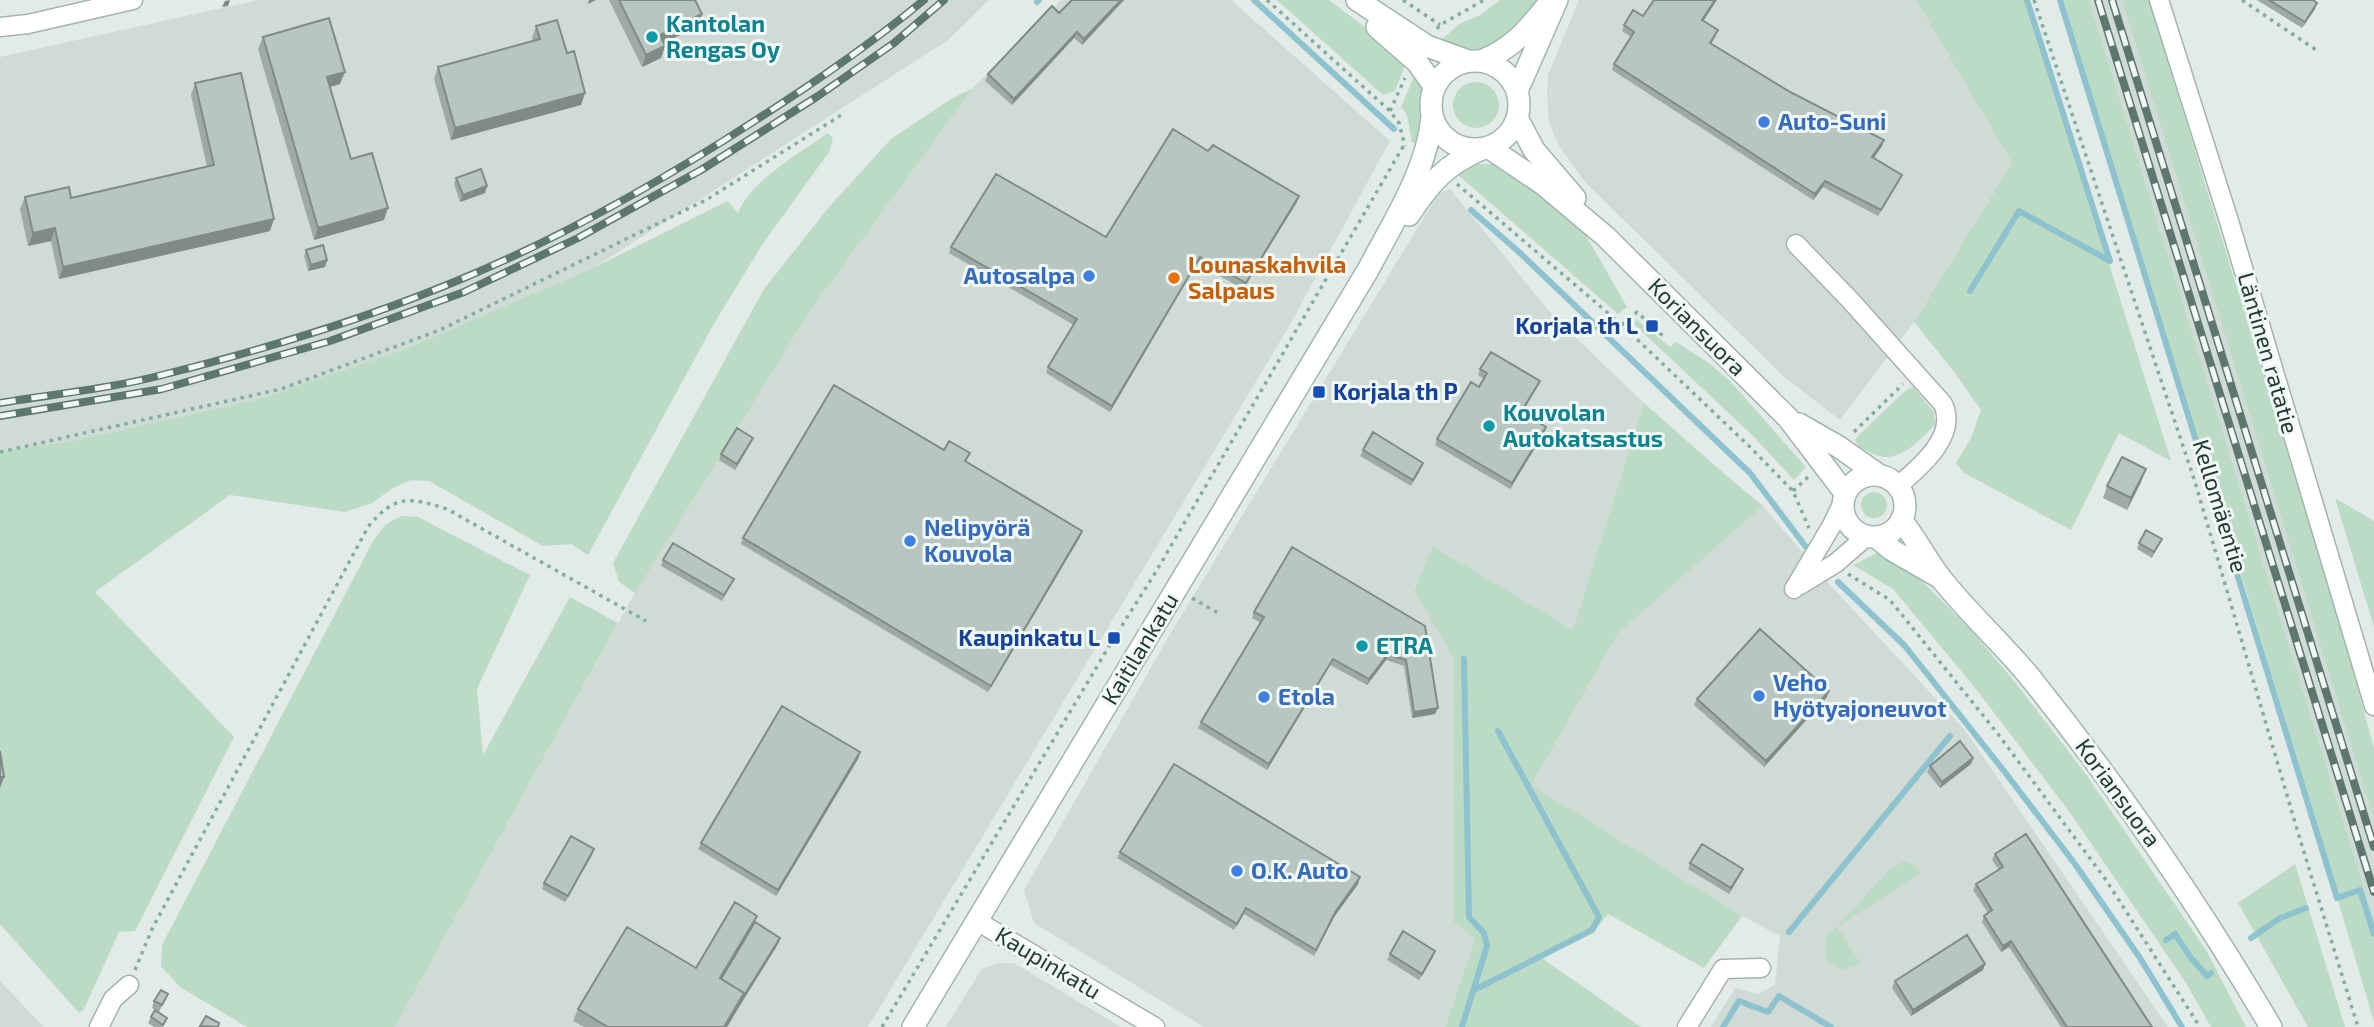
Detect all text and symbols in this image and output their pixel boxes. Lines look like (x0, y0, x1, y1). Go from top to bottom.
place label: Kantolan Rengas Oy (666, 9, 780, 63)
marker: Kantolan Rengas Oy (644, 29, 660, 45)
place label: Auto-Suni (1778, 107, 1886, 135)
marker: Auto-Suni (1756, 114, 1772, 130)
place label: Lounaskahvila Salpaus (1188, 250, 1346, 304)
place label: Autosalpa (964, 261, 1075, 289)
marker: Autosalpa (1081, 268, 1097, 284)
street label: Läntinen ratatie (2233, 269, 2305, 437)
marker: Lounaskahvila Salpaus (1166, 270, 1182, 286)
street label: Koriansuora (1643, 271, 1753, 381)
place label: Korjala th L (1515, 311, 1638, 339)
marker: Korjala th L (1644, 318, 1660, 334)
place label: Korjala th P (1333, 377, 1458, 405)
marker: Korjala th P (1311, 384, 1327, 400)
place label: Kouvolan Autokatsastus (1503, 398, 1663, 452)
marker: Kouvolan Autokatsastus (1481, 418, 1497, 434)
street label: Kellomäentie (2187, 436, 2254, 576)
place label: Nelipyörä Kouvola (924, 513, 1030, 567)
marker: Nelipyörä Kouvola (902, 533, 918, 549)
street label: Kaitilankatu (1095, 588, 1183, 709)
place label: Kaupinkatu L (958, 623, 1100, 651)
marker: Kaupinkatu L (1106, 630, 1122, 646)
place label: ETRA (1376, 631, 1433, 659)
marker: ETRA (1354, 638, 1370, 654)
place label: Veho Hyötyajoneuvot (1773, 668, 1947, 722)
place label: Etola (1278, 682, 1335, 710)
marker: Veho Hyötyajoneuvot (1751, 688, 1767, 704)
marker: Etola (1256, 689, 1272, 705)
street label: Koriansuora (2070, 733, 2167, 852)
place label: O.K. Auto (1251, 856, 1349, 884)
marker: O.K. Auto (1229, 863, 1245, 879)
street label: Kaupinkatu (991, 920, 1106, 1005)

